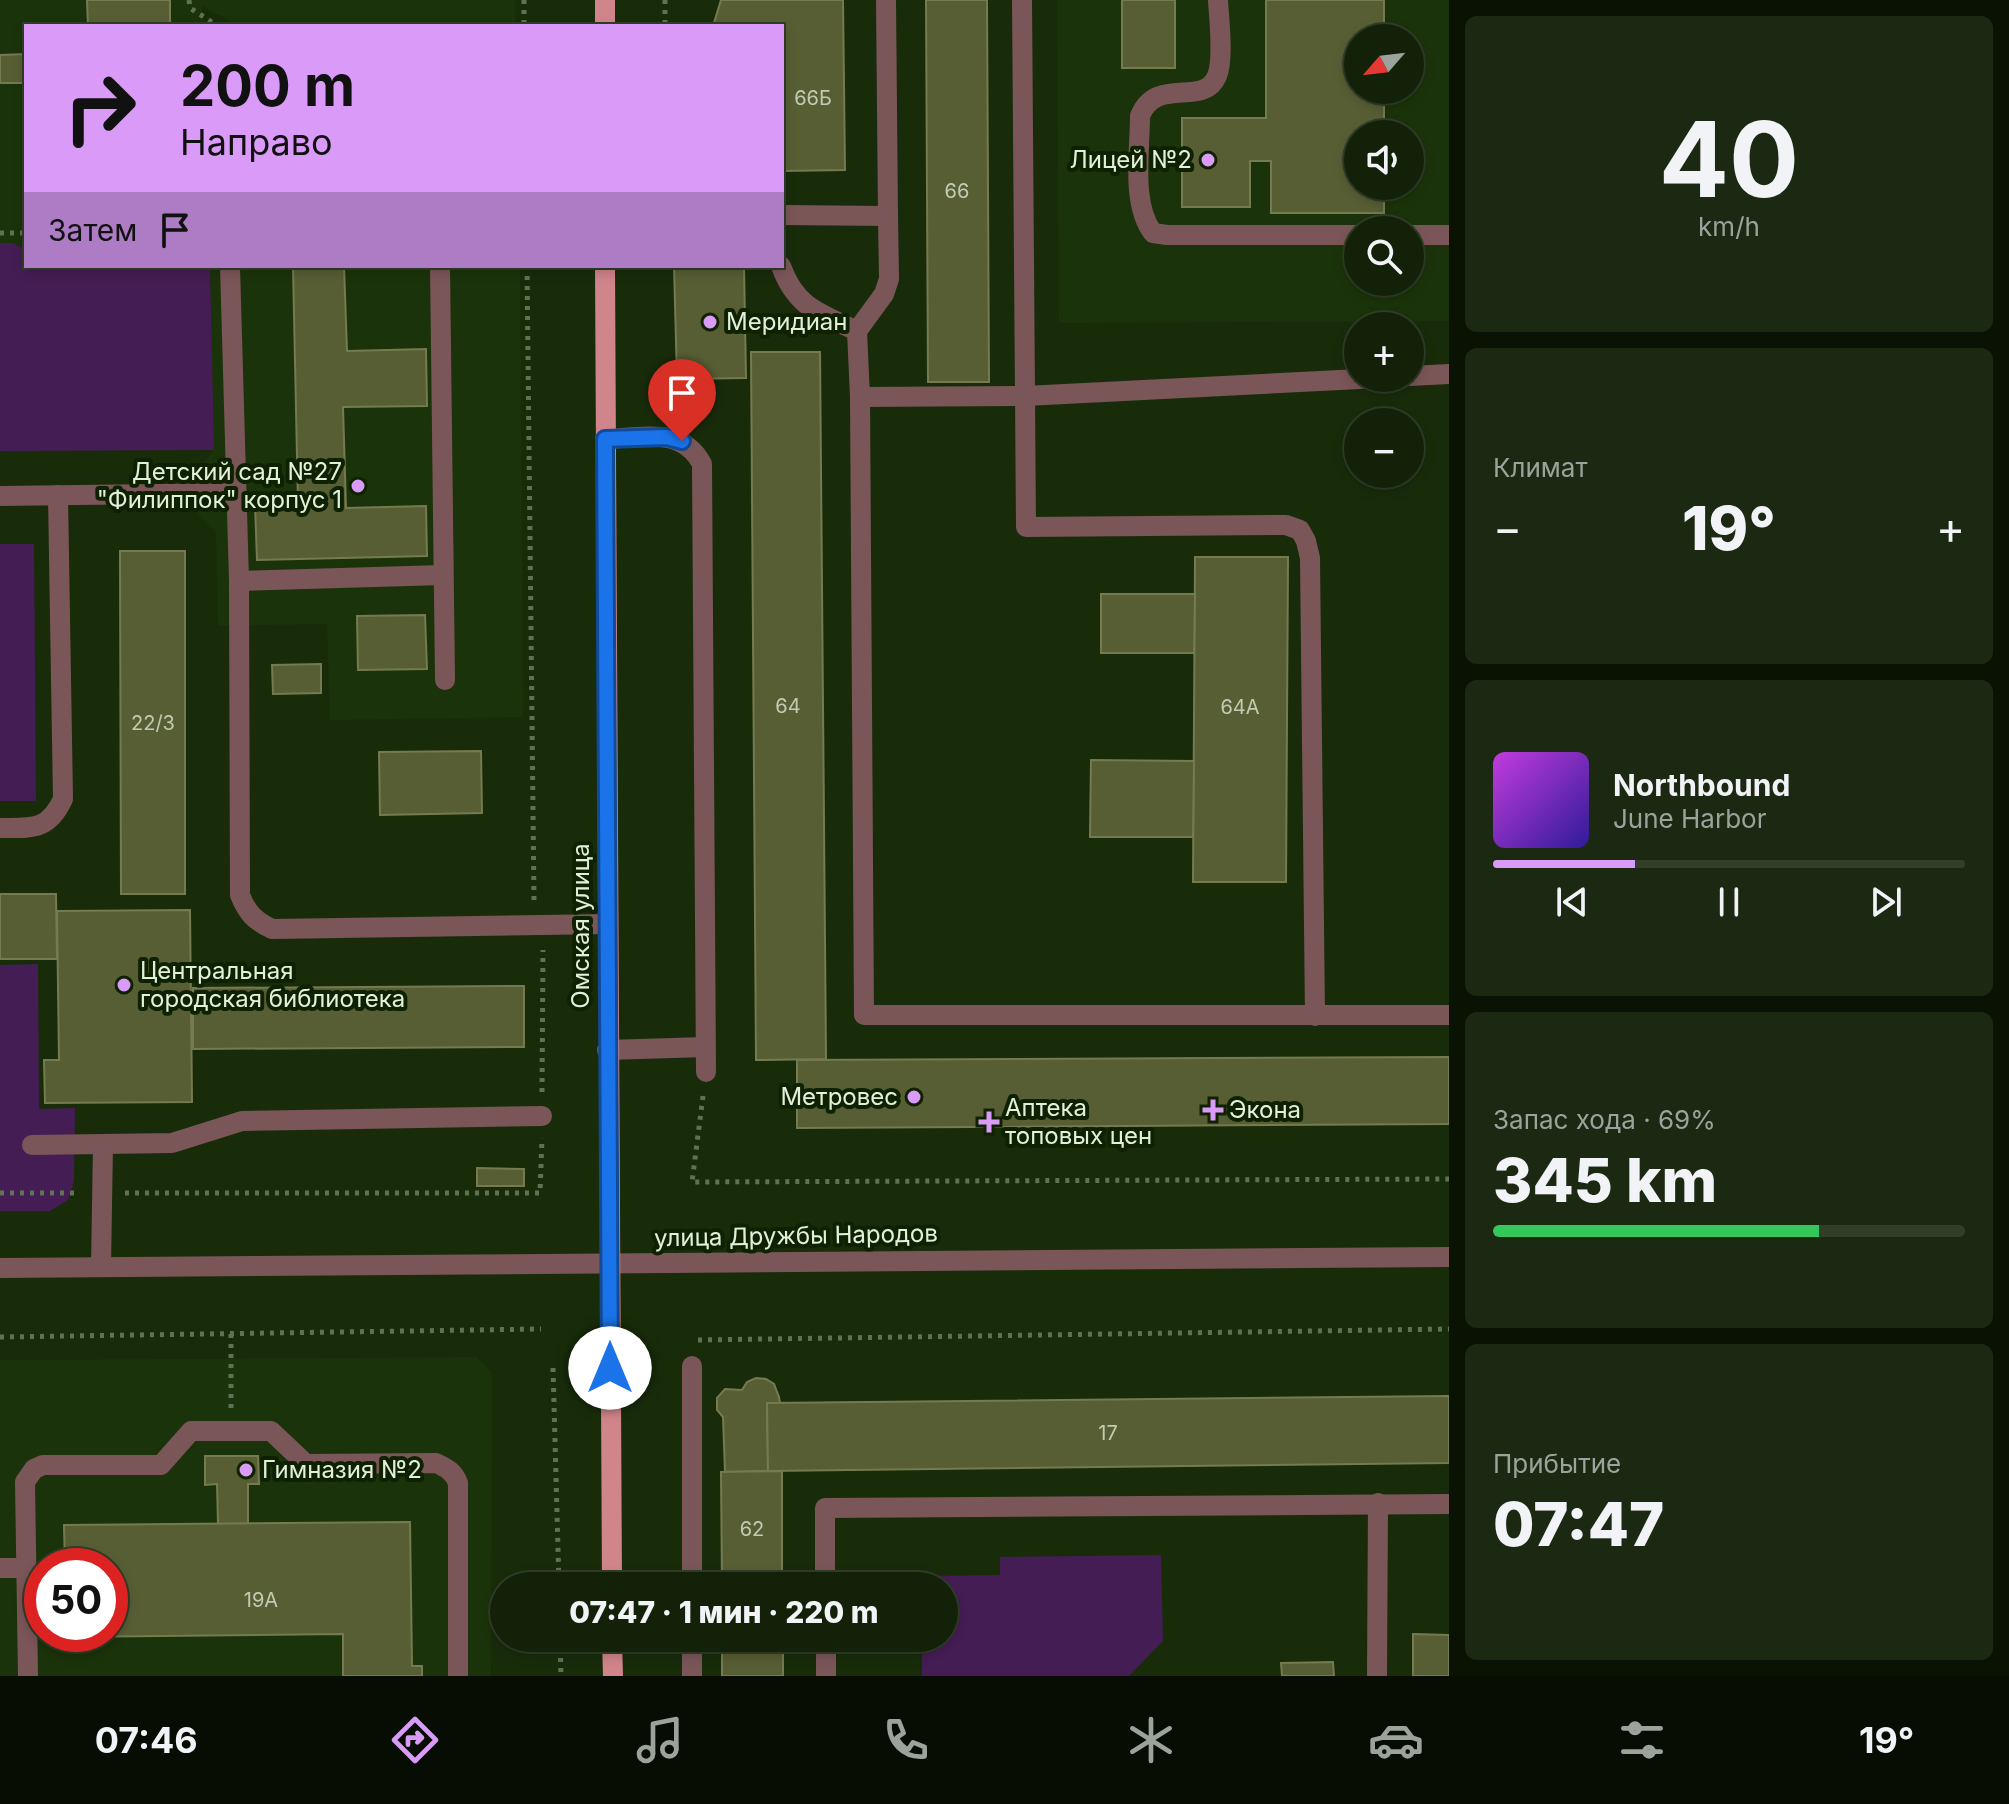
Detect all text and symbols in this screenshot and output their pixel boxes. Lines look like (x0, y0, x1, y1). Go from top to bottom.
north arrow (1344, 24, 1424, 104)
map controls (1344, 24, 1424, 488)
text: 200 m (180, 52, 355, 120)
icon: right (48, 56, 152, 160)
house number: 66Б (794, 86, 832, 110)
text: 40 (1659, 96, 1799, 222)
text: Направо (180, 120, 333, 164)
button: sound (1344, 120, 1424, 200)
place label: Лицей №2 (1070, 145, 1192, 174)
marker: Лицей №2 (1199, 151, 1217, 169)
house number: 66 (945, 179, 969, 203)
icon: arrive (153, 208, 197, 252)
text: km/h (1698, 211, 1760, 242)
text: Затем (48, 212, 137, 248)
button: search (1344, 216, 1424, 296)
place label: Меридиан (726, 307, 848, 336)
button: + (1344, 312, 1424, 392)
marker: Меридиан (701, 313, 719, 331)
pin (648, 359, 716, 441)
icon: arrive (660, 371, 704, 415)
button: − (1344, 408, 1424, 488)
text: Климат (1493, 452, 1588, 483)
place label: Детский сад №27 "Филиппок" корпус 1 (97, 457, 342, 514)
marker: Детский сад №27 "Филиппок" корпус 1 (349, 477, 367, 495)
text: 19° (1682, 492, 1776, 564)
text: − (1493, 501, 1522, 555)
text: + (1936, 501, 1965, 555)
house number: 64 (775, 694, 801, 718)
house number: 64А (1220, 695, 1260, 719)
house number: 22/3 (131, 711, 175, 735)
text: Northbound (1613, 767, 1790, 803)
text: June Harbor (1613, 803, 1766, 834)
street label: Омская улица (566, 843, 595, 1009)
icon: previous (1550, 880, 1594, 924)
icon: pause (1707, 880, 1751, 924)
icon: next (1864, 880, 1908, 924)
place label: Центральная городская библиотека (140, 956, 405, 1013)
marker: Центральная городская библиотека (115, 976, 133, 994)
place label: Метровес (780, 1082, 898, 1111)
marker: Метровес (905, 1088, 923, 1106)
place label: Аптека топовых цен (1005, 1093, 1152, 1150)
place label: Экона (1229, 1095, 1301, 1124)
marker: Экона (1204, 1101, 1222, 1119)
text: Запас хода · 69% (1493, 1104, 1716, 1135)
marker: Аптека топовых цен (980, 1113, 998, 1131)
text: 345 km (1493, 1144, 1717, 1216)
street label: улица Дружбы Народов (654, 1219, 938, 1252)
position arrow (568, 1326, 652, 1410)
house number: 17 (1098, 1421, 1118, 1445)
text: Прибытие (1493, 1448, 1621, 1479)
place label: Гимназия №2 (262, 1455, 422, 1484)
marker: Гимназия №2 (237, 1461, 255, 1479)
text: 07:47 (1493, 1488, 1664, 1560)
house number: 62 (740, 1517, 764, 1541)
speed limit sign: 50 (24, 1548, 128, 1652)
house number: 19А (244, 1588, 278, 1612)
text: 07:47 · 1 мин · 220 m (569, 1594, 879, 1630)
icon: directions (387, 1712, 443, 1768)
icon: music (632, 1712, 688, 1768)
icon: phone (878, 1712, 934, 1768)
icon: climate (1123, 1712, 1179, 1768)
icon: car (1368, 1712, 1424, 1768)
icon: filters (1614, 1712, 1670, 1768)
text: 07:46 (95, 1718, 198, 1762)
text: 19° (1859, 1718, 1914, 1762)

